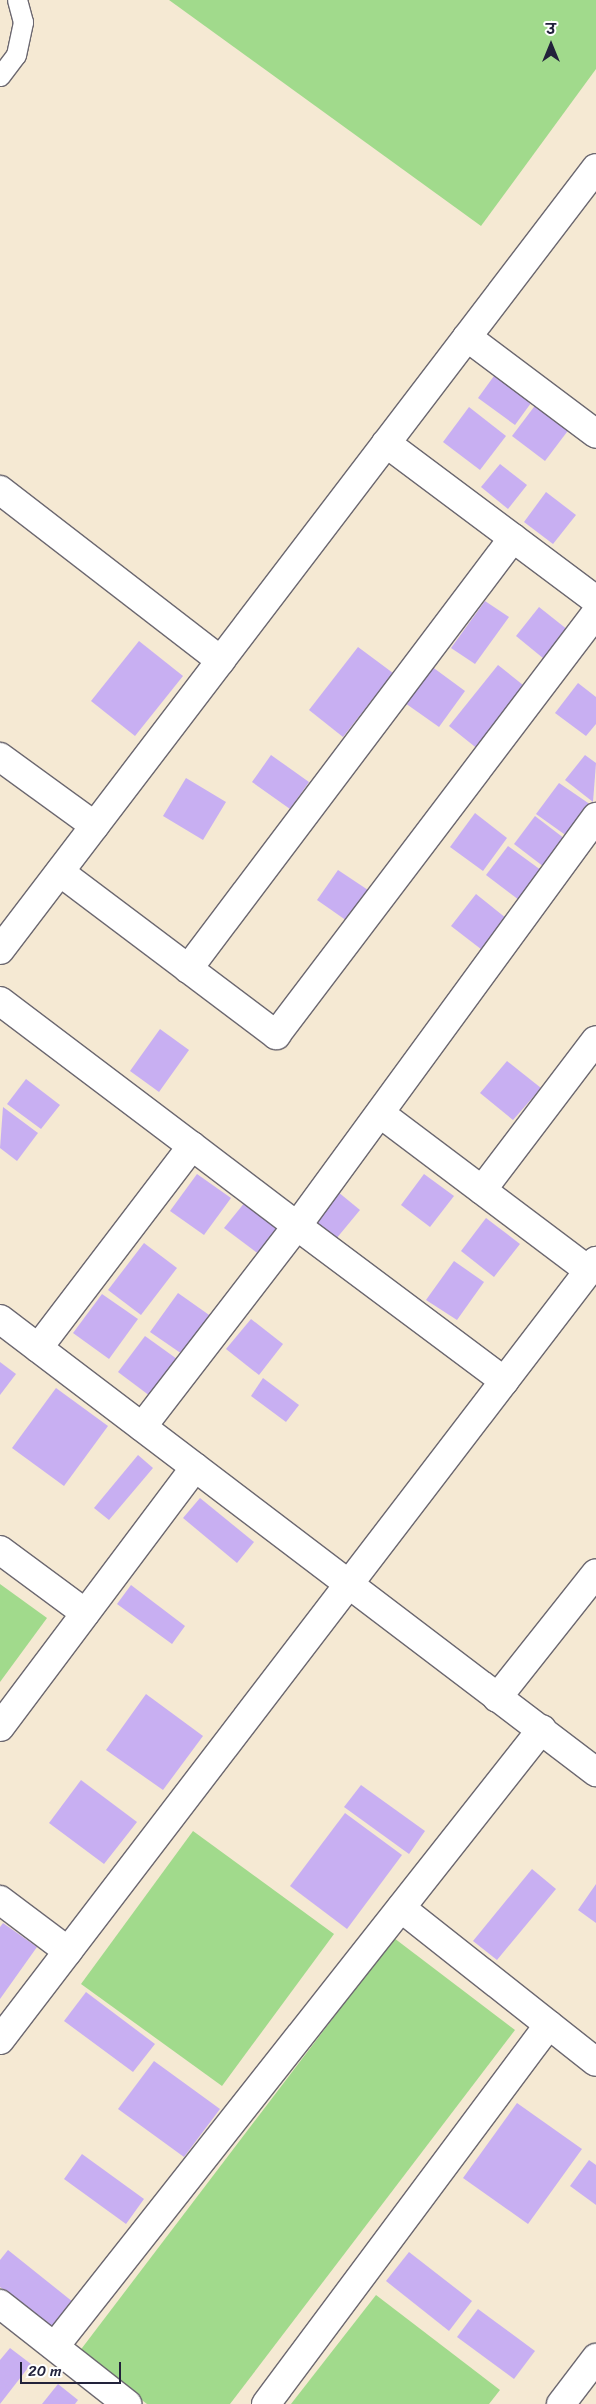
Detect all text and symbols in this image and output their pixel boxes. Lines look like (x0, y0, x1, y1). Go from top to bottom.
text: उ (546, 17, 556, 42)
north arrow (526, 20, 576, 70)
scale bar (22, 2352, 124, 2384)
text: 20 m (28, 2358, 62, 2384)

